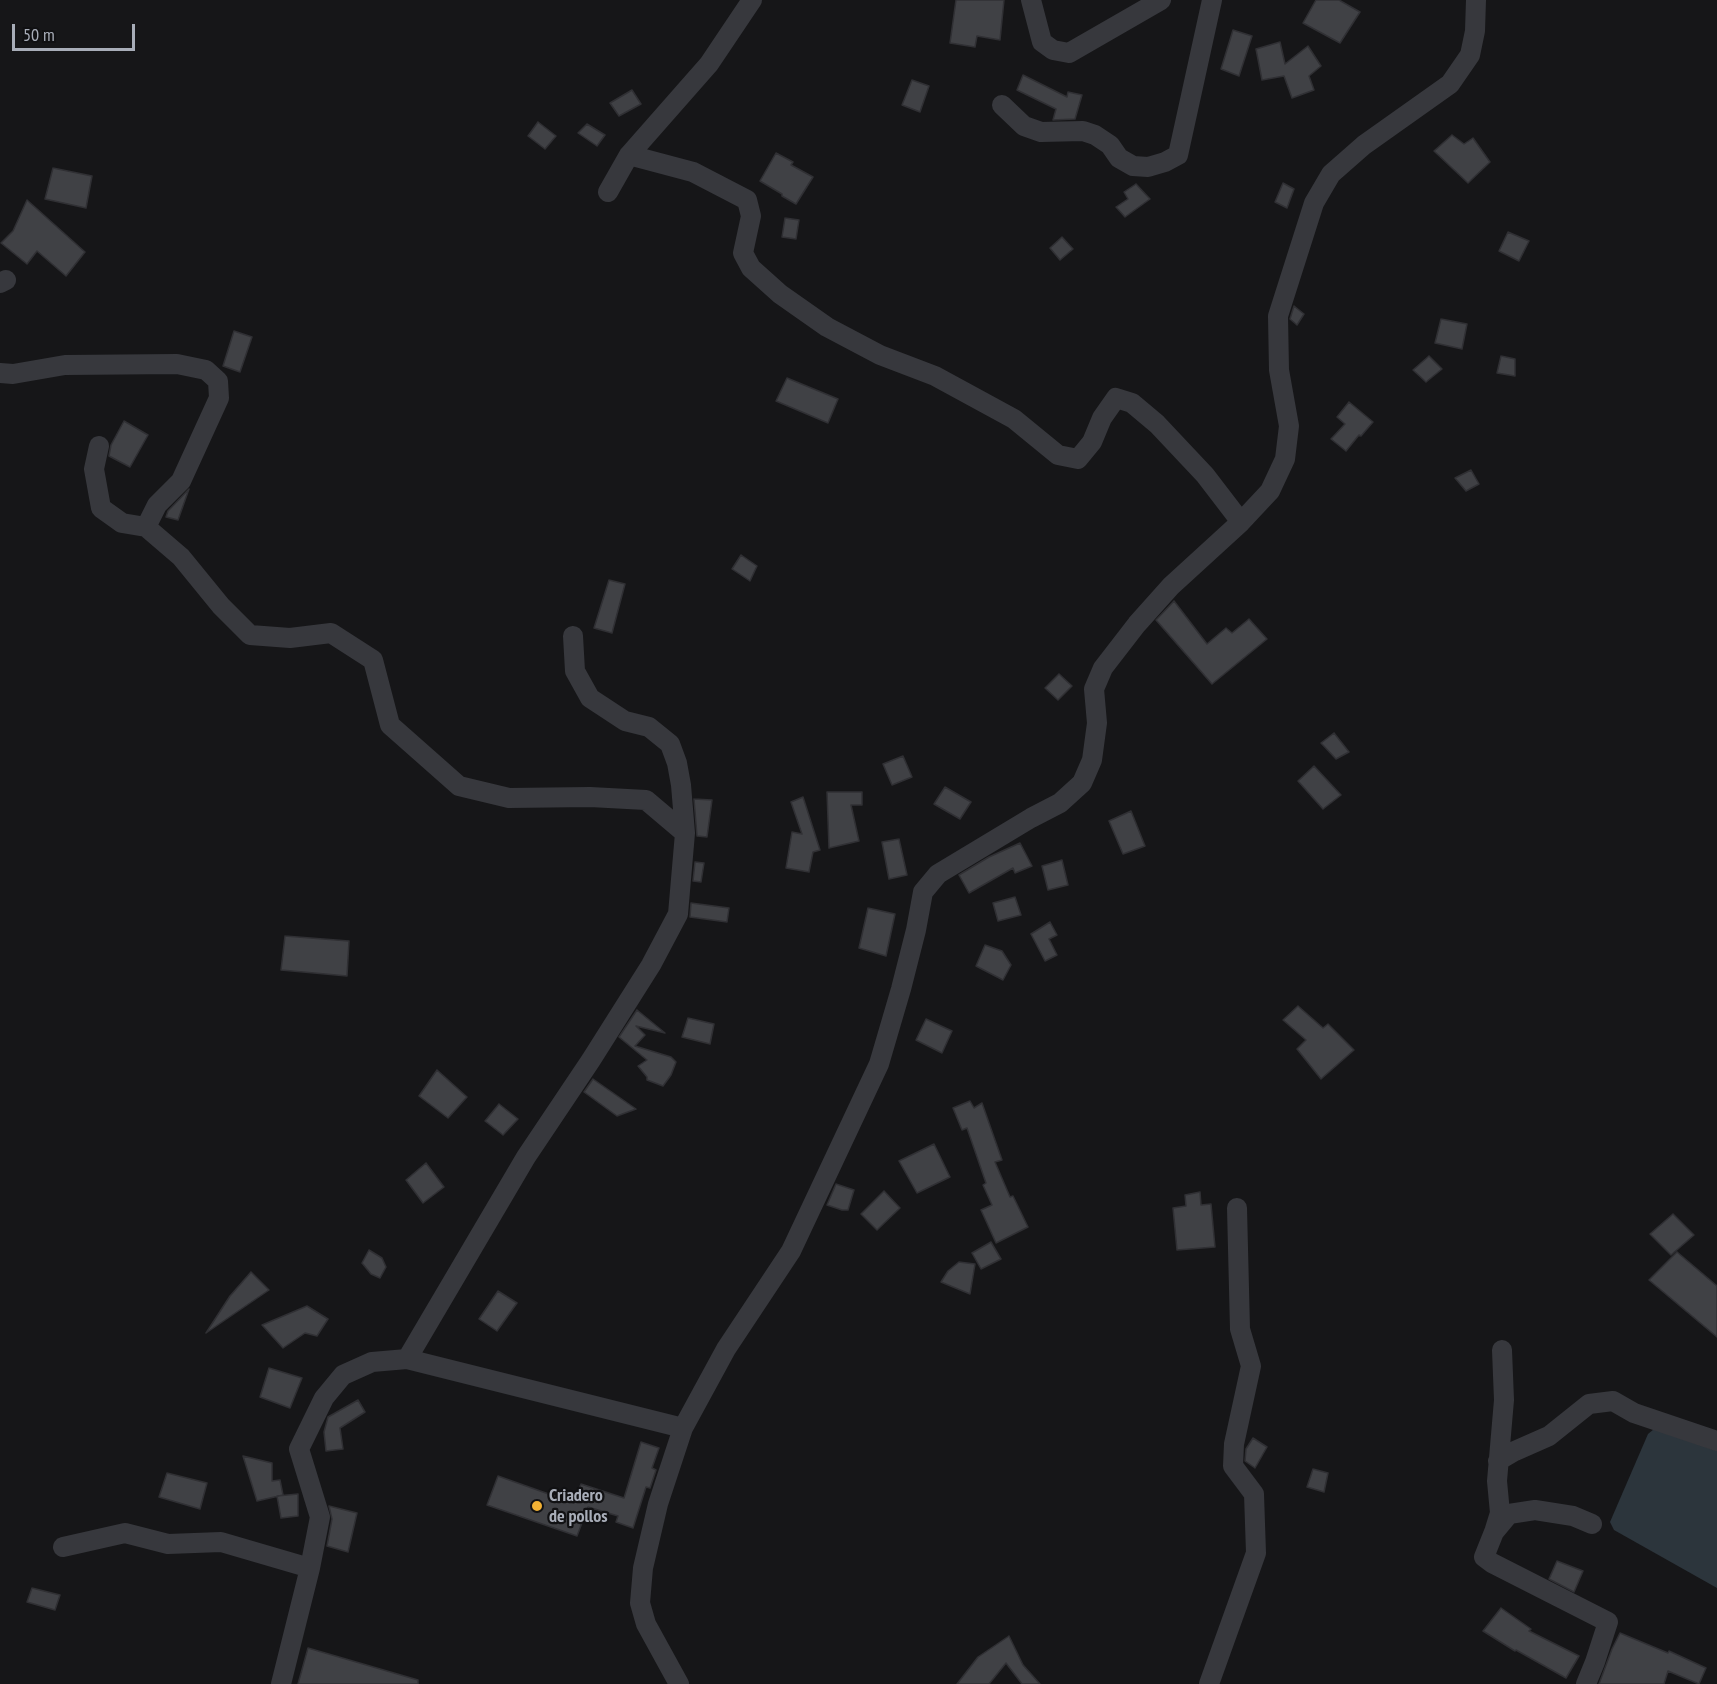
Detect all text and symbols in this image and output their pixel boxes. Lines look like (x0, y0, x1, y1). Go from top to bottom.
scale bar (15, 12, 138, 50)
text: 50 m (23, 23, 55, 46)
place label: Criadero de pollos (549, 1485, 608, 1528)
marker: Criadero de pollos (530, 1499, 544, 1513)

